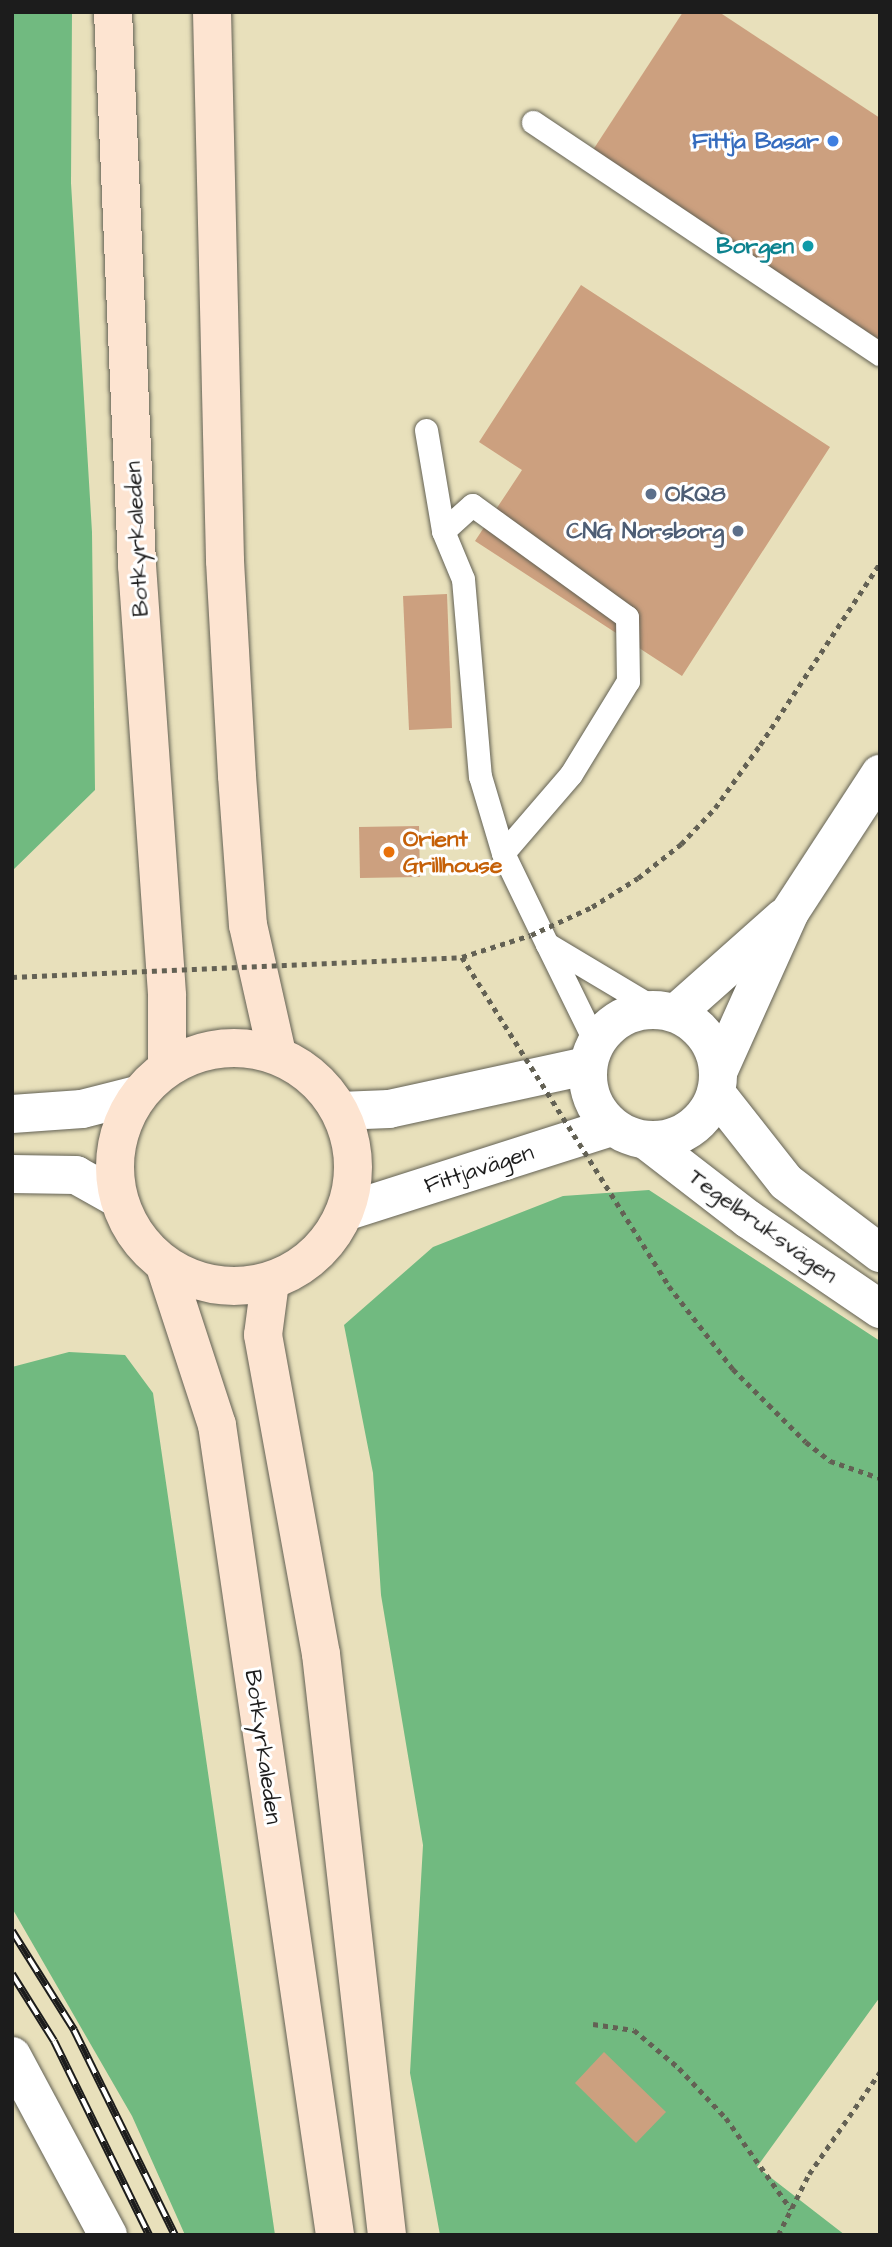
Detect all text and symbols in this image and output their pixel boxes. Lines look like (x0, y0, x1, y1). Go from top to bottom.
place label: Fittja Basar (692, 127, 819, 155)
marker: Fittja Basar (825, 133, 841, 149)
place label: Borgen (716, 232, 794, 260)
marker: Borgen (800, 238, 816, 254)
street label: Botkyrkaleden (119, 461, 155, 617)
place label: OKQ8 (665, 480, 726, 508)
marker: OKQ8 (643, 486, 659, 502)
place label: CNG Norsborg (566, 517, 724, 545)
marker: CNG Norsborg (730, 523, 746, 539)
place label: Orient Grillhouse (403, 825, 502, 879)
marker: Orient Grillhouse (381, 844, 397, 860)
street label: Fittjavägen (421, 1138, 537, 1200)
street label: Tegelbruksvägen (683, 1163, 843, 1289)
street label: Botkyrkaleden (239, 1668, 287, 1826)

